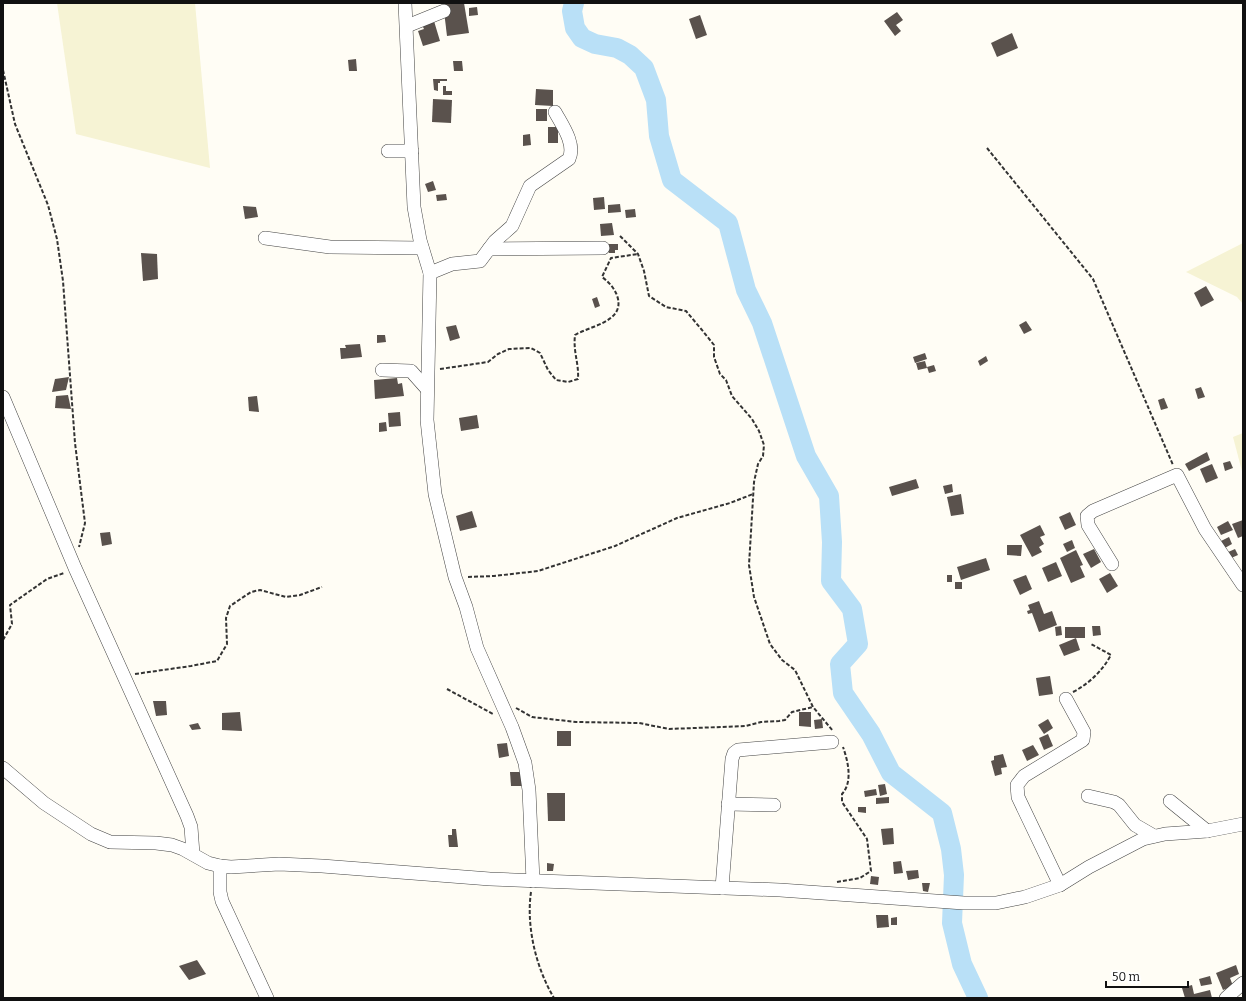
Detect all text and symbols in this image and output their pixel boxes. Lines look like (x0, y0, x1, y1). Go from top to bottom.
scale bar (1106, 963, 1188, 989)
text: 50 m (1112, 970, 1141, 984)

